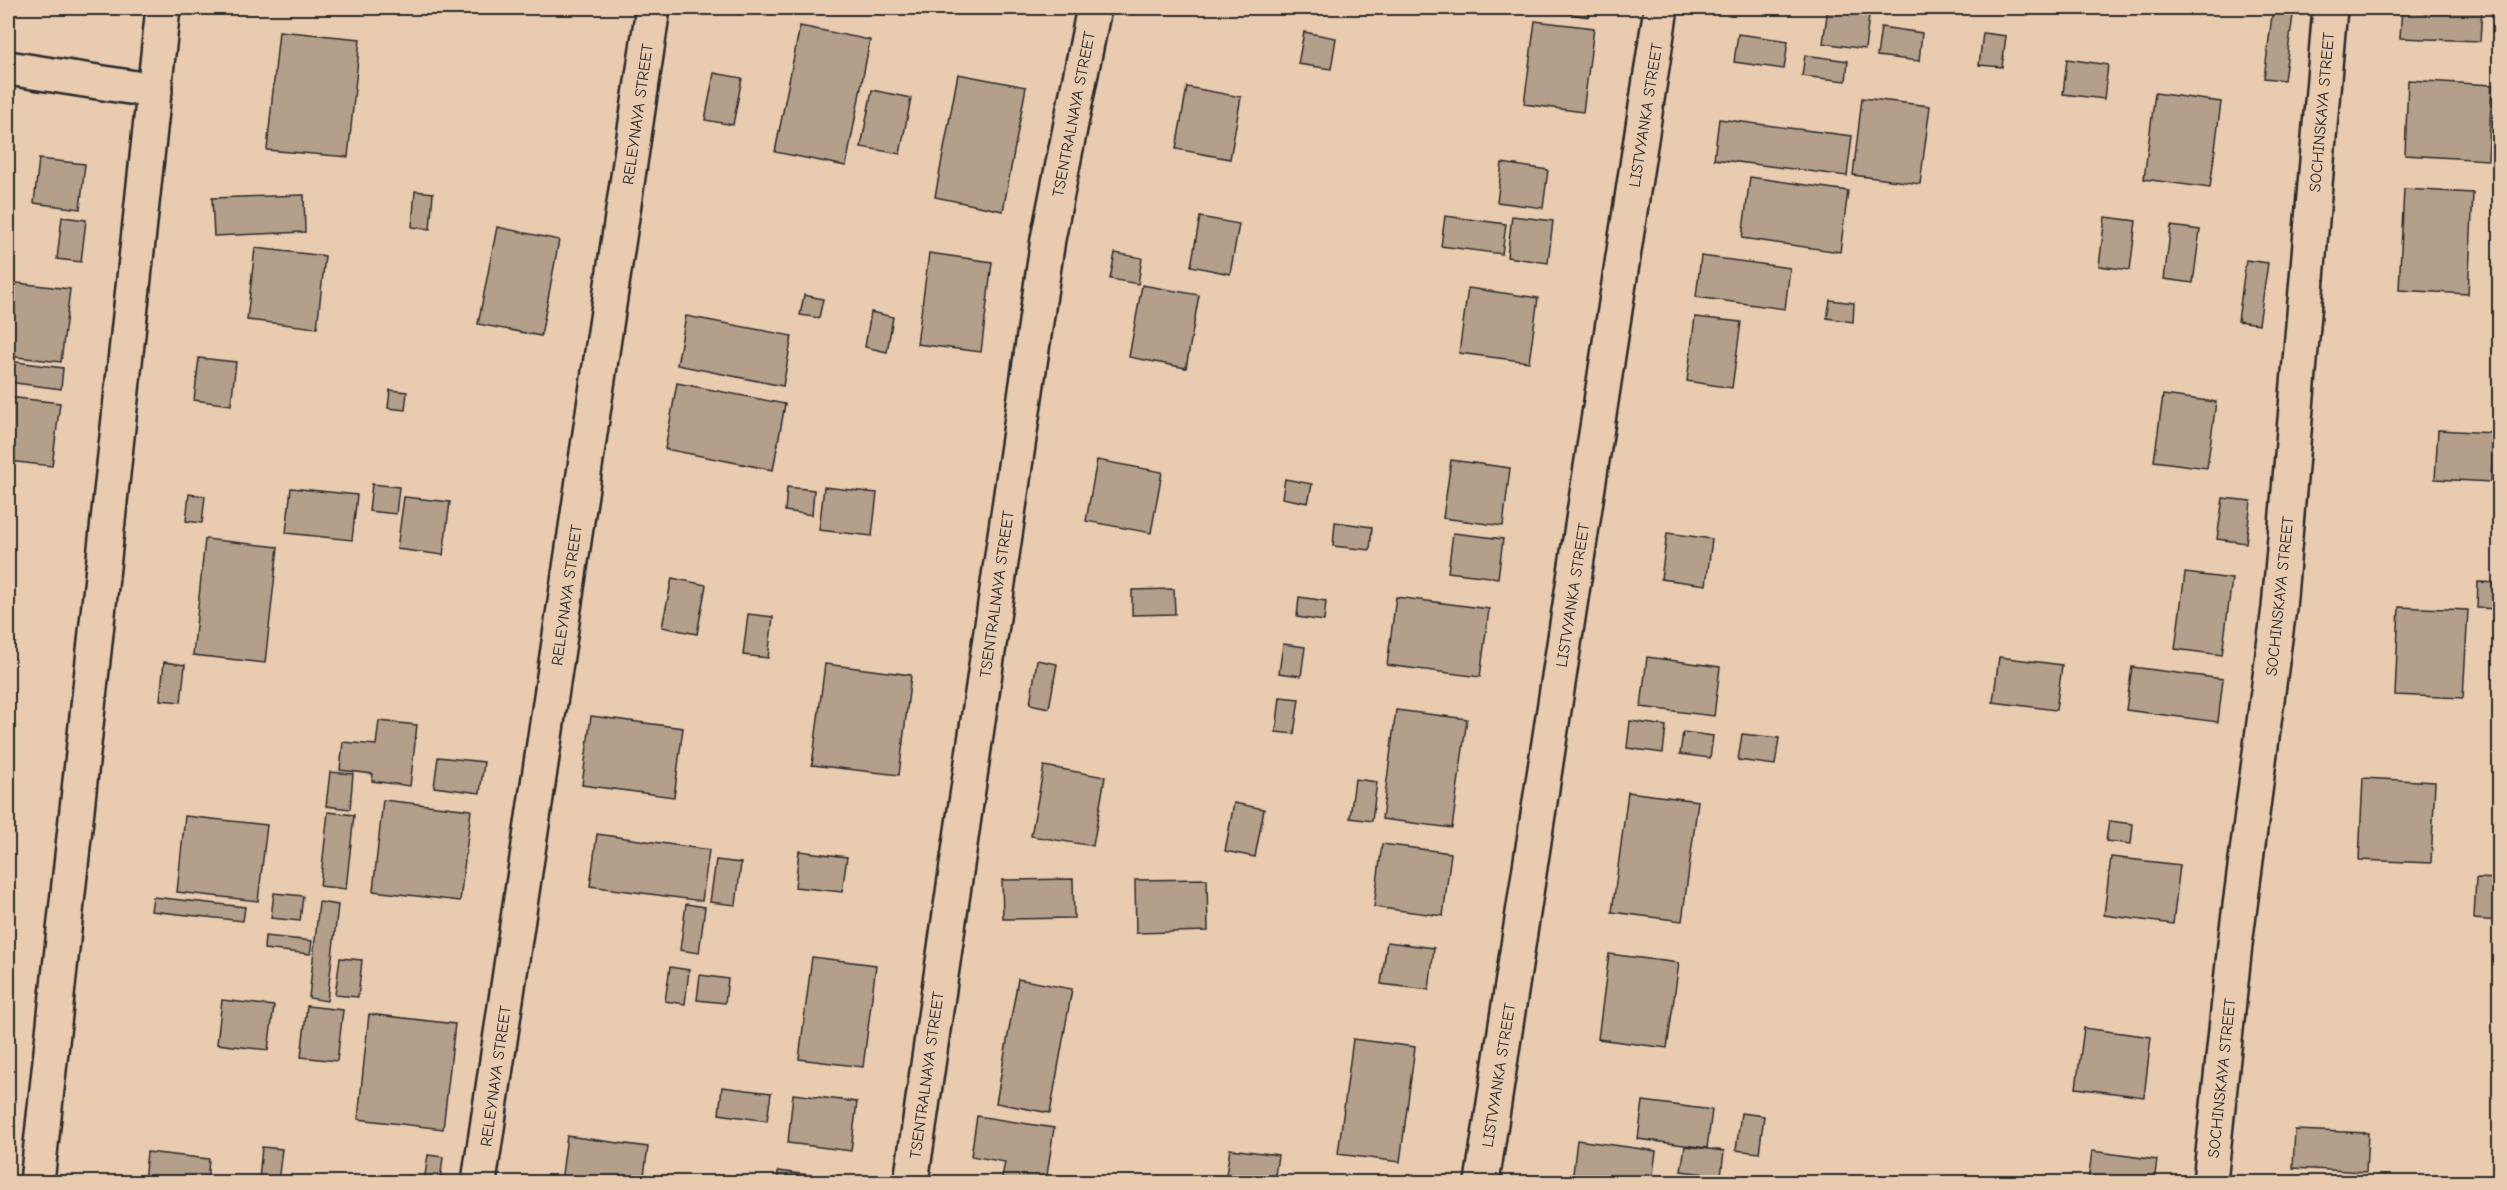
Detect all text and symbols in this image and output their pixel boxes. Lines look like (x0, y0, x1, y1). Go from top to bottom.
street label: TSENTRALNAYA STREET (1049, 29, 1099, 199)
street label: SOCHINSKAYA STREET (2306, 31, 2338, 193)
street label: LISTVYANKA STREET (1626, 41, 1666, 189)
street label: RELEYNAYA STREET (619, 42, 657, 186)
street label: TSENTRALNAYA STREET (976, 509, 1018, 679)
street label: SOCHINSKAYA STREET (2263, 515, 2297, 677)
street label: LISTVYANKA STREET (1553, 521, 1593, 669)
street label: RELEYNAYA STREET (548, 523, 586, 667)
street label: TSENTRALNAYA STREET (906, 990, 948, 1160)
street label: SOCHINSKAYA STREET (2205, 997, 2239, 1159)
street label: LISTVYANKA STREET (1479, 1001, 1519, 1149)
street label: RELEYNAYA STREET (477, 1004, 515, 1148)

